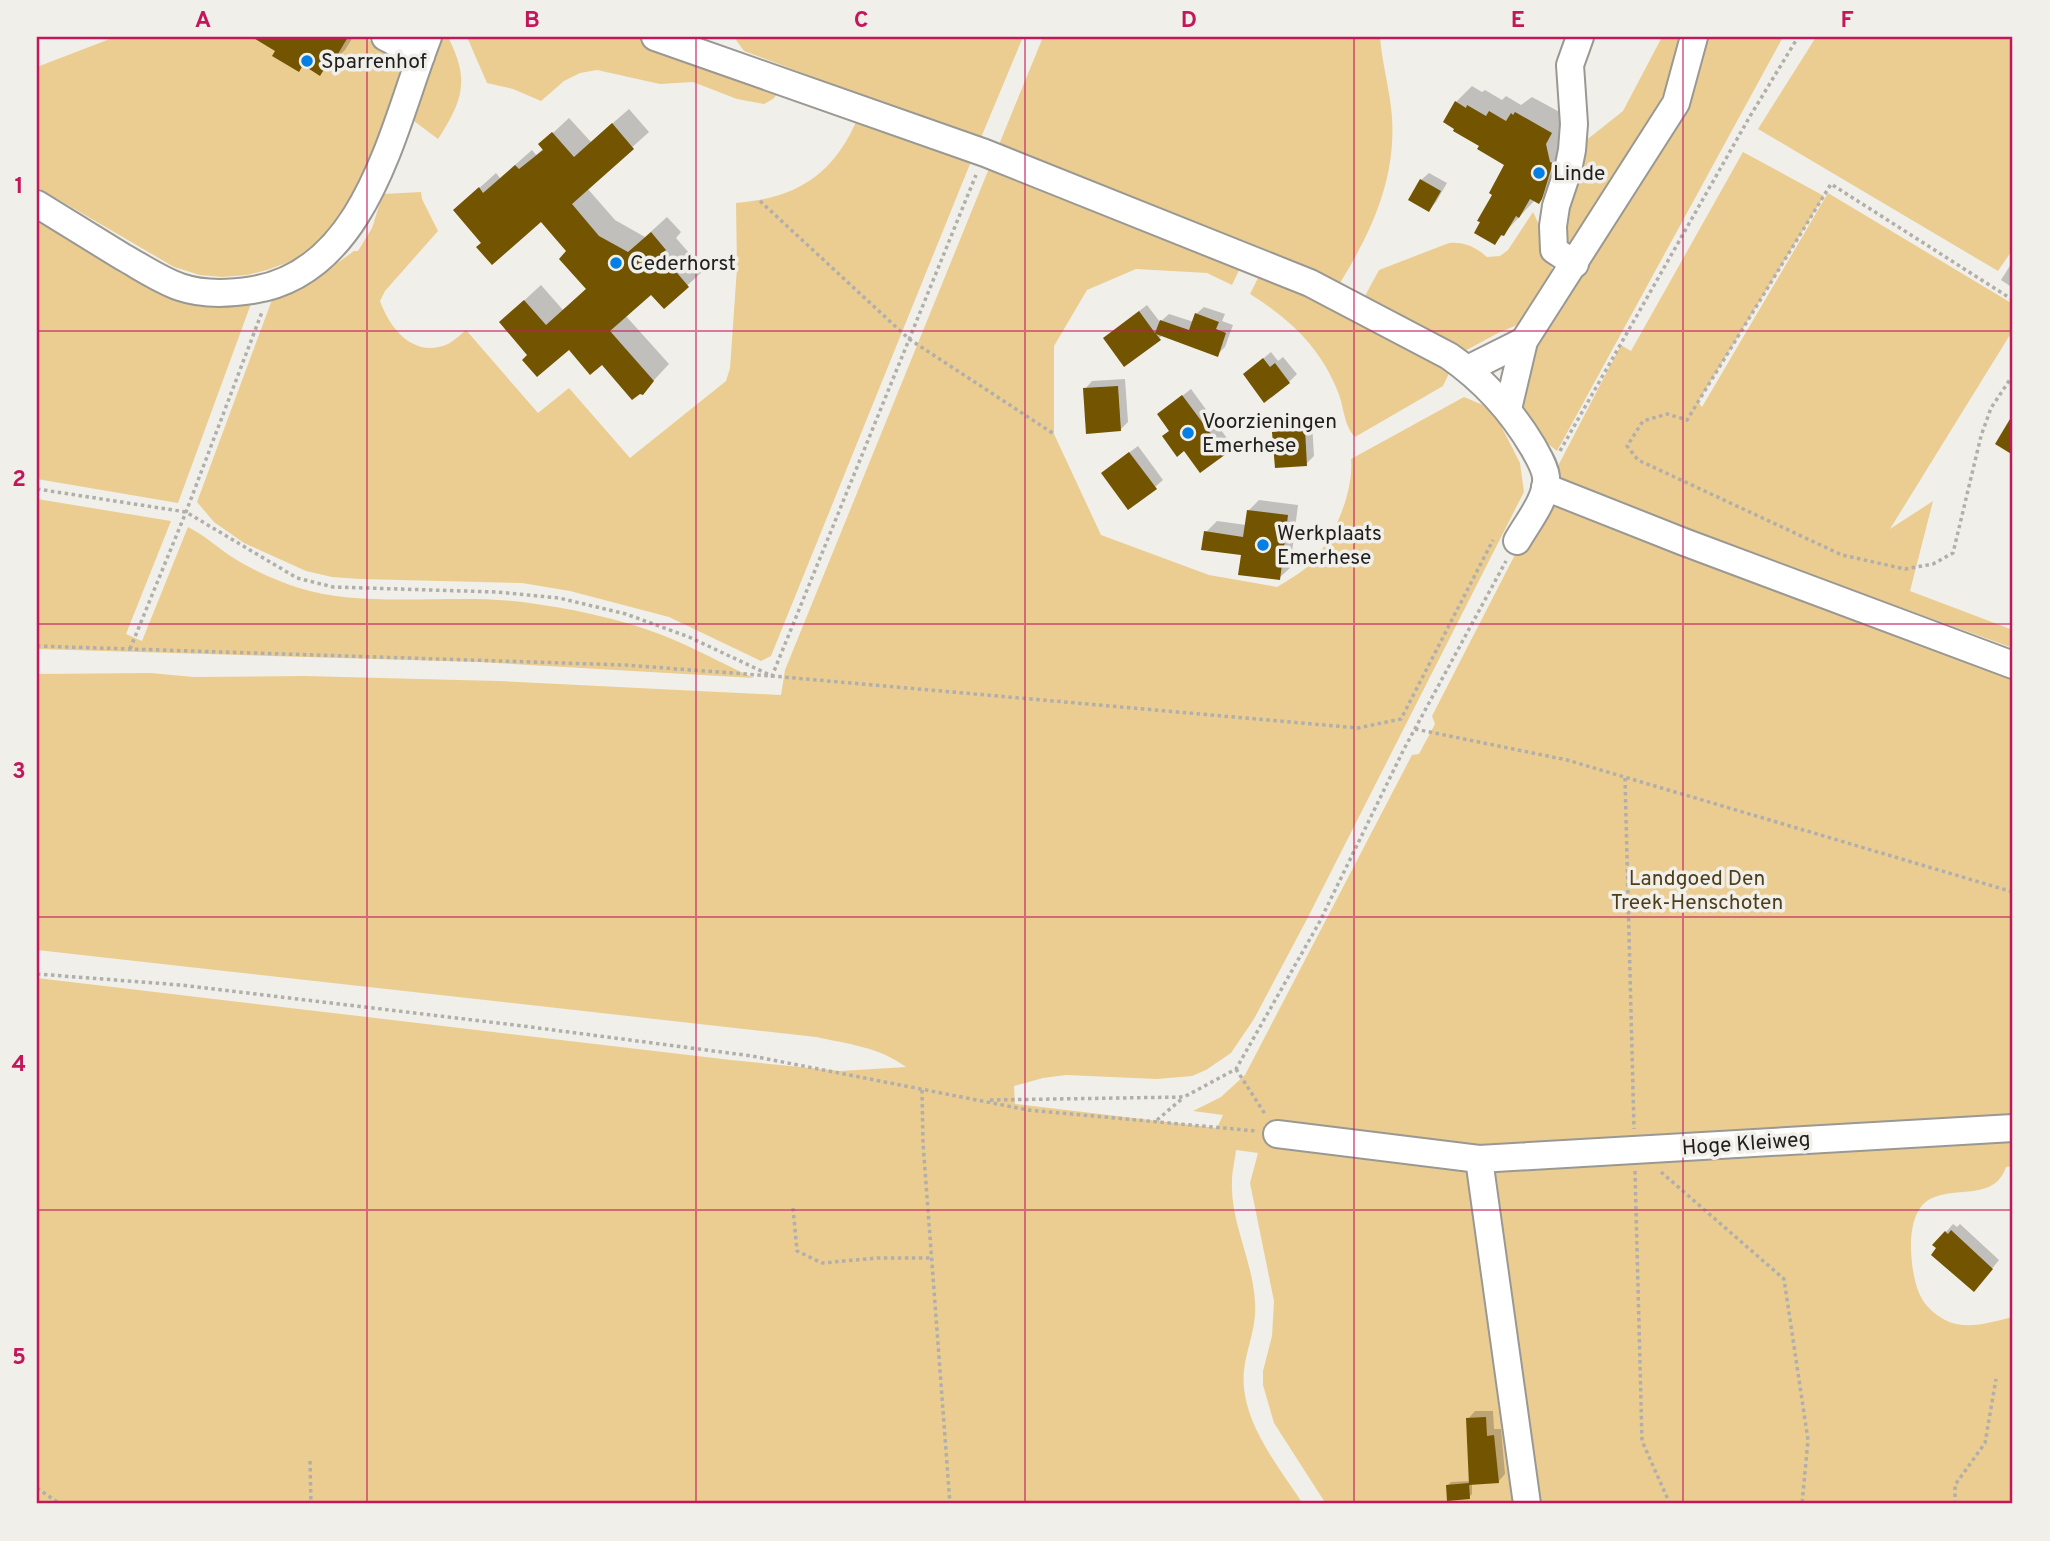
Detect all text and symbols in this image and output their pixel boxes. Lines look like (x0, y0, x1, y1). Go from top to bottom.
text: A (195, 7, 211, 36)
text: B (524, 7, 540, 36)
text: C (854, 7, 868, 36)
text: D (1181, 7, 1197, 36)
text: E (1511, 7, 1525, 36)
text: F (1840, 7, 1854, 36)
place label: Sparrenhof (321, 49, 427, 76)
marker: Sparrenhof (299, 53, 315, 69)
place label: Linde (1553, 161, 1605, 188)
marker: Linde (1531, 165, 1547, 181)
text: 1 (14, 173, 24, 202)
place label: Cederhorst (630, 251, 736, 278)
marker: Cederhorst (608, 255, 624, 271)
place label: Voorzieningen Emerhese (1202, 409, 1337, 460)
marker: Voorzieningen Emerhese (1180, 425, 1196, 441)
text: 2 (12, 466, 26, 495)
place label: Werkplaats Emerhese (1277, 521, 1382, 572)
marker: Werkplaats Emerhese (1255, 537, 1271, 553)
text: 3 (12, 758, 26, 787)
park label: Landgoed Den Treek-Henschoten (1611, 866, 1783, 917)
text: 4 (12, 1051, 26, 1080)
street label: Hoge Kleiweg (1681, 1127, 1811, 1162)
text: 5 (12, 1344, 26, 1373)

